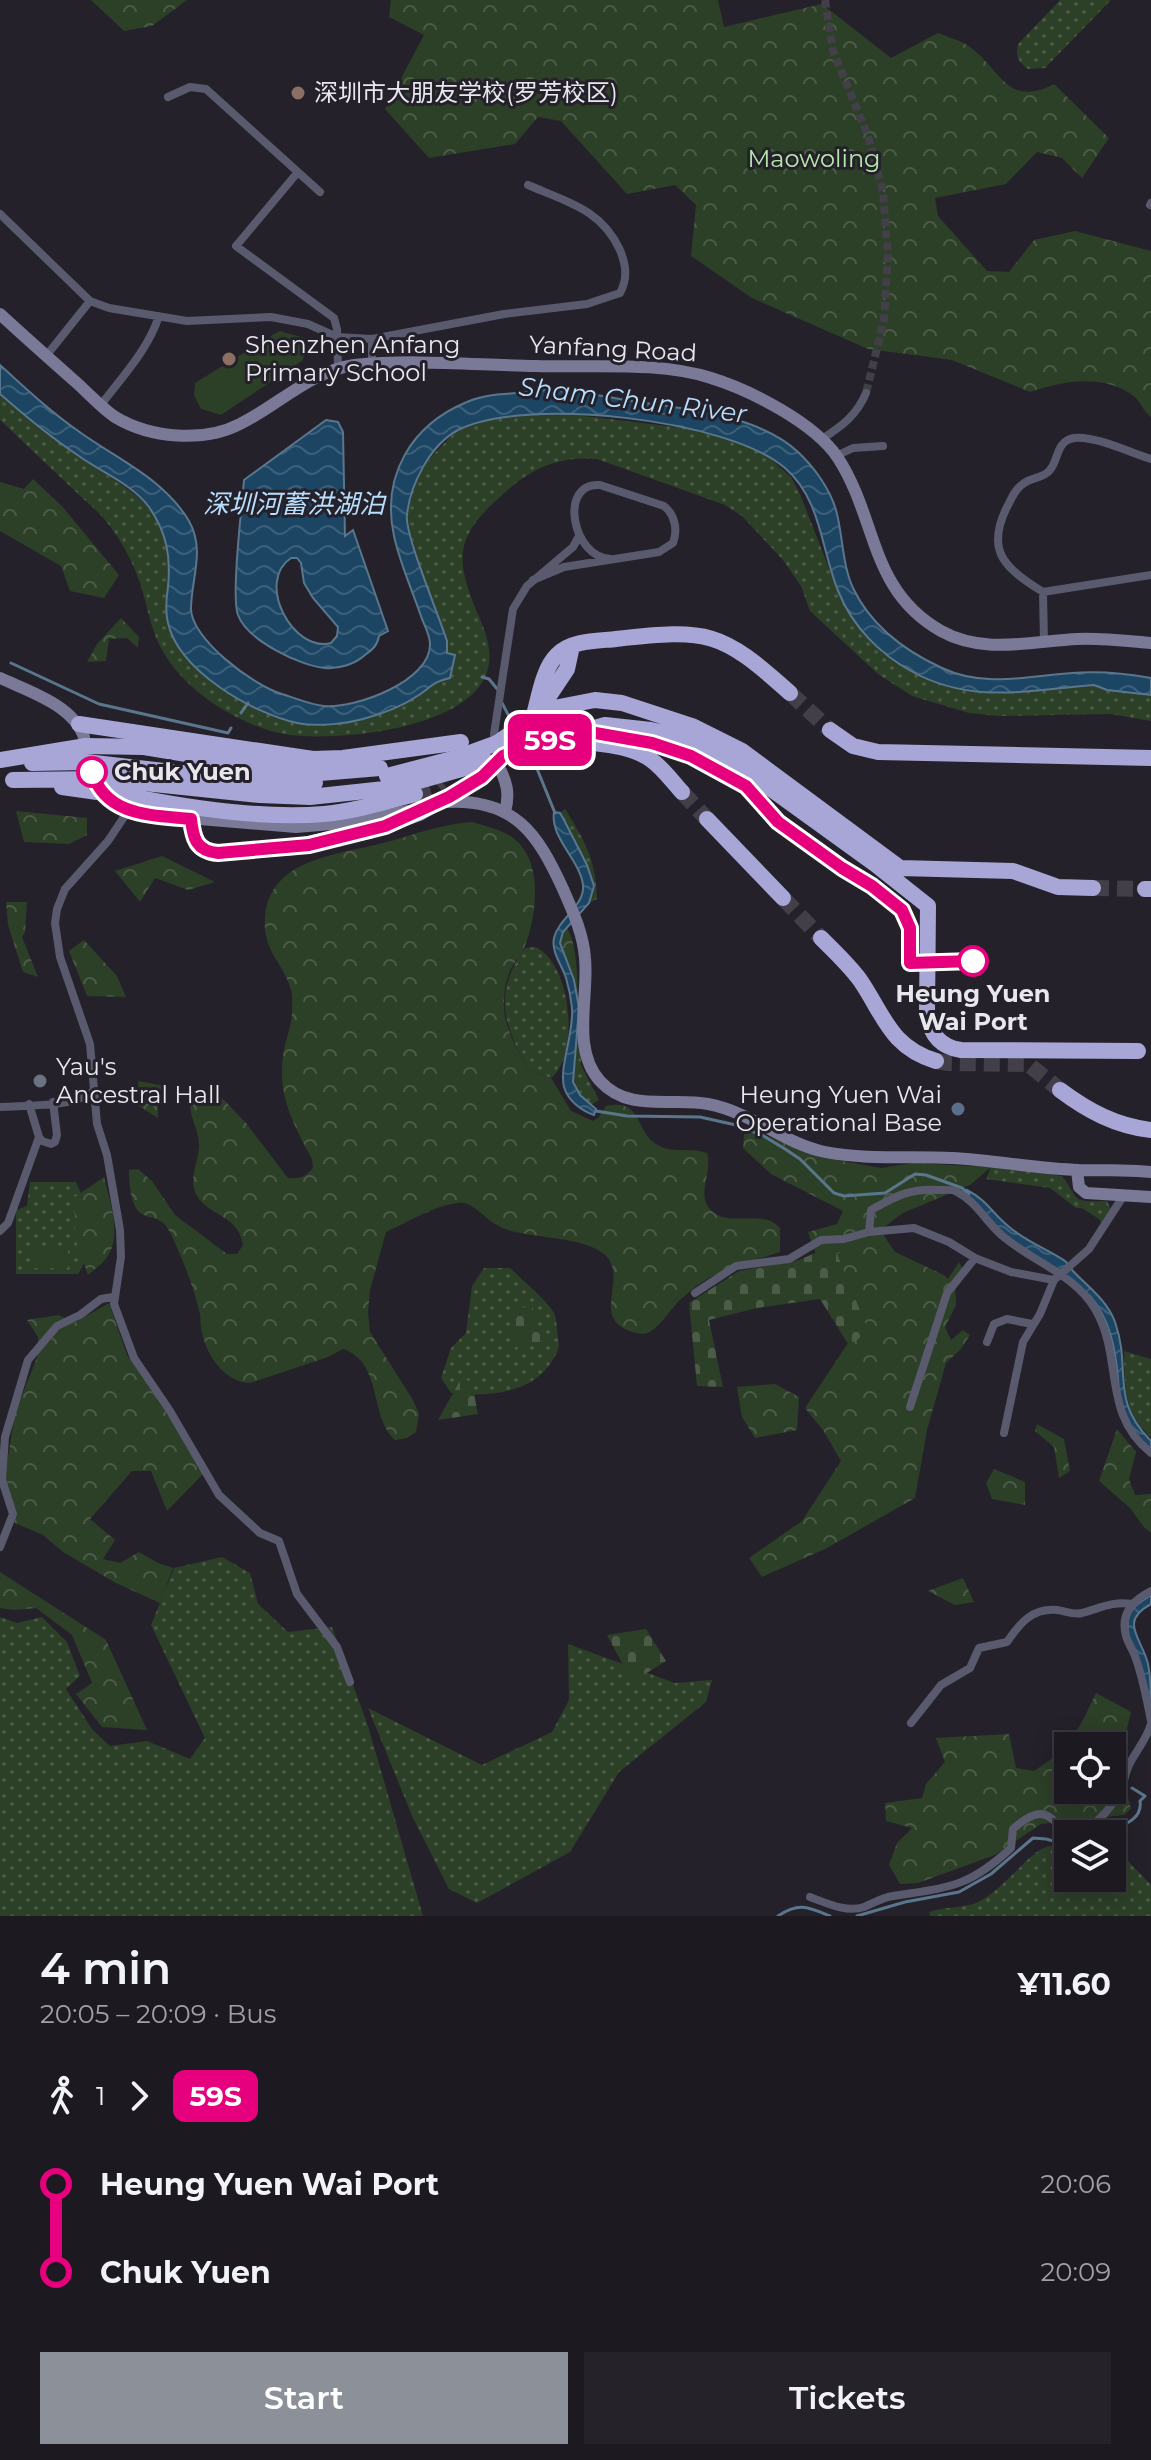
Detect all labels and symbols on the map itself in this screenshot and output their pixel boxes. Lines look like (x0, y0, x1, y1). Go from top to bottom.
place label: 深圳市大朋友学校(罗芳校区) (314, 78, 618, 107)
marker: 深圳市大朋友学校(罗芳校区) (289, 84, 307, 102)
park label: Maowoling (747, 144, 881, 173)
place label: Shenzhen Anfang Primary School (245, 330, 460, 387)
street label: Yanfang Road (528, 330, 698, 367)
marker: Shenzhen Anfang Primary School (220, 350, 238, 368)
water label: Sham Chun River (517, 370, 749, 430)
water label: 深圳河蓄洪湖泊 (203, 488, 387, 520)
line badge: 59S (504, 714, 596, 766)
marker: Chuk Yuen (77, 757, 107, 787)
place label: Chuk Yuen (114, 757, 251, 786)
marker: Heung Yuen Wai Port (958, 946, 988, 976)
place label: Heung Yuen Wai Port (896, 979, 1050, 1036)
place label: Yau's Ancestral Hall (56, 1052, 221, 1109)
marker: Yau's Ancestral Hall (31, 1072, 49, 1090)
place label: Heung Yuen Wai Operational Base (735, 1080, 942, 1137)
marker: Heung Yuen Wai Operational Base (949, 1100, 967, 1118)

